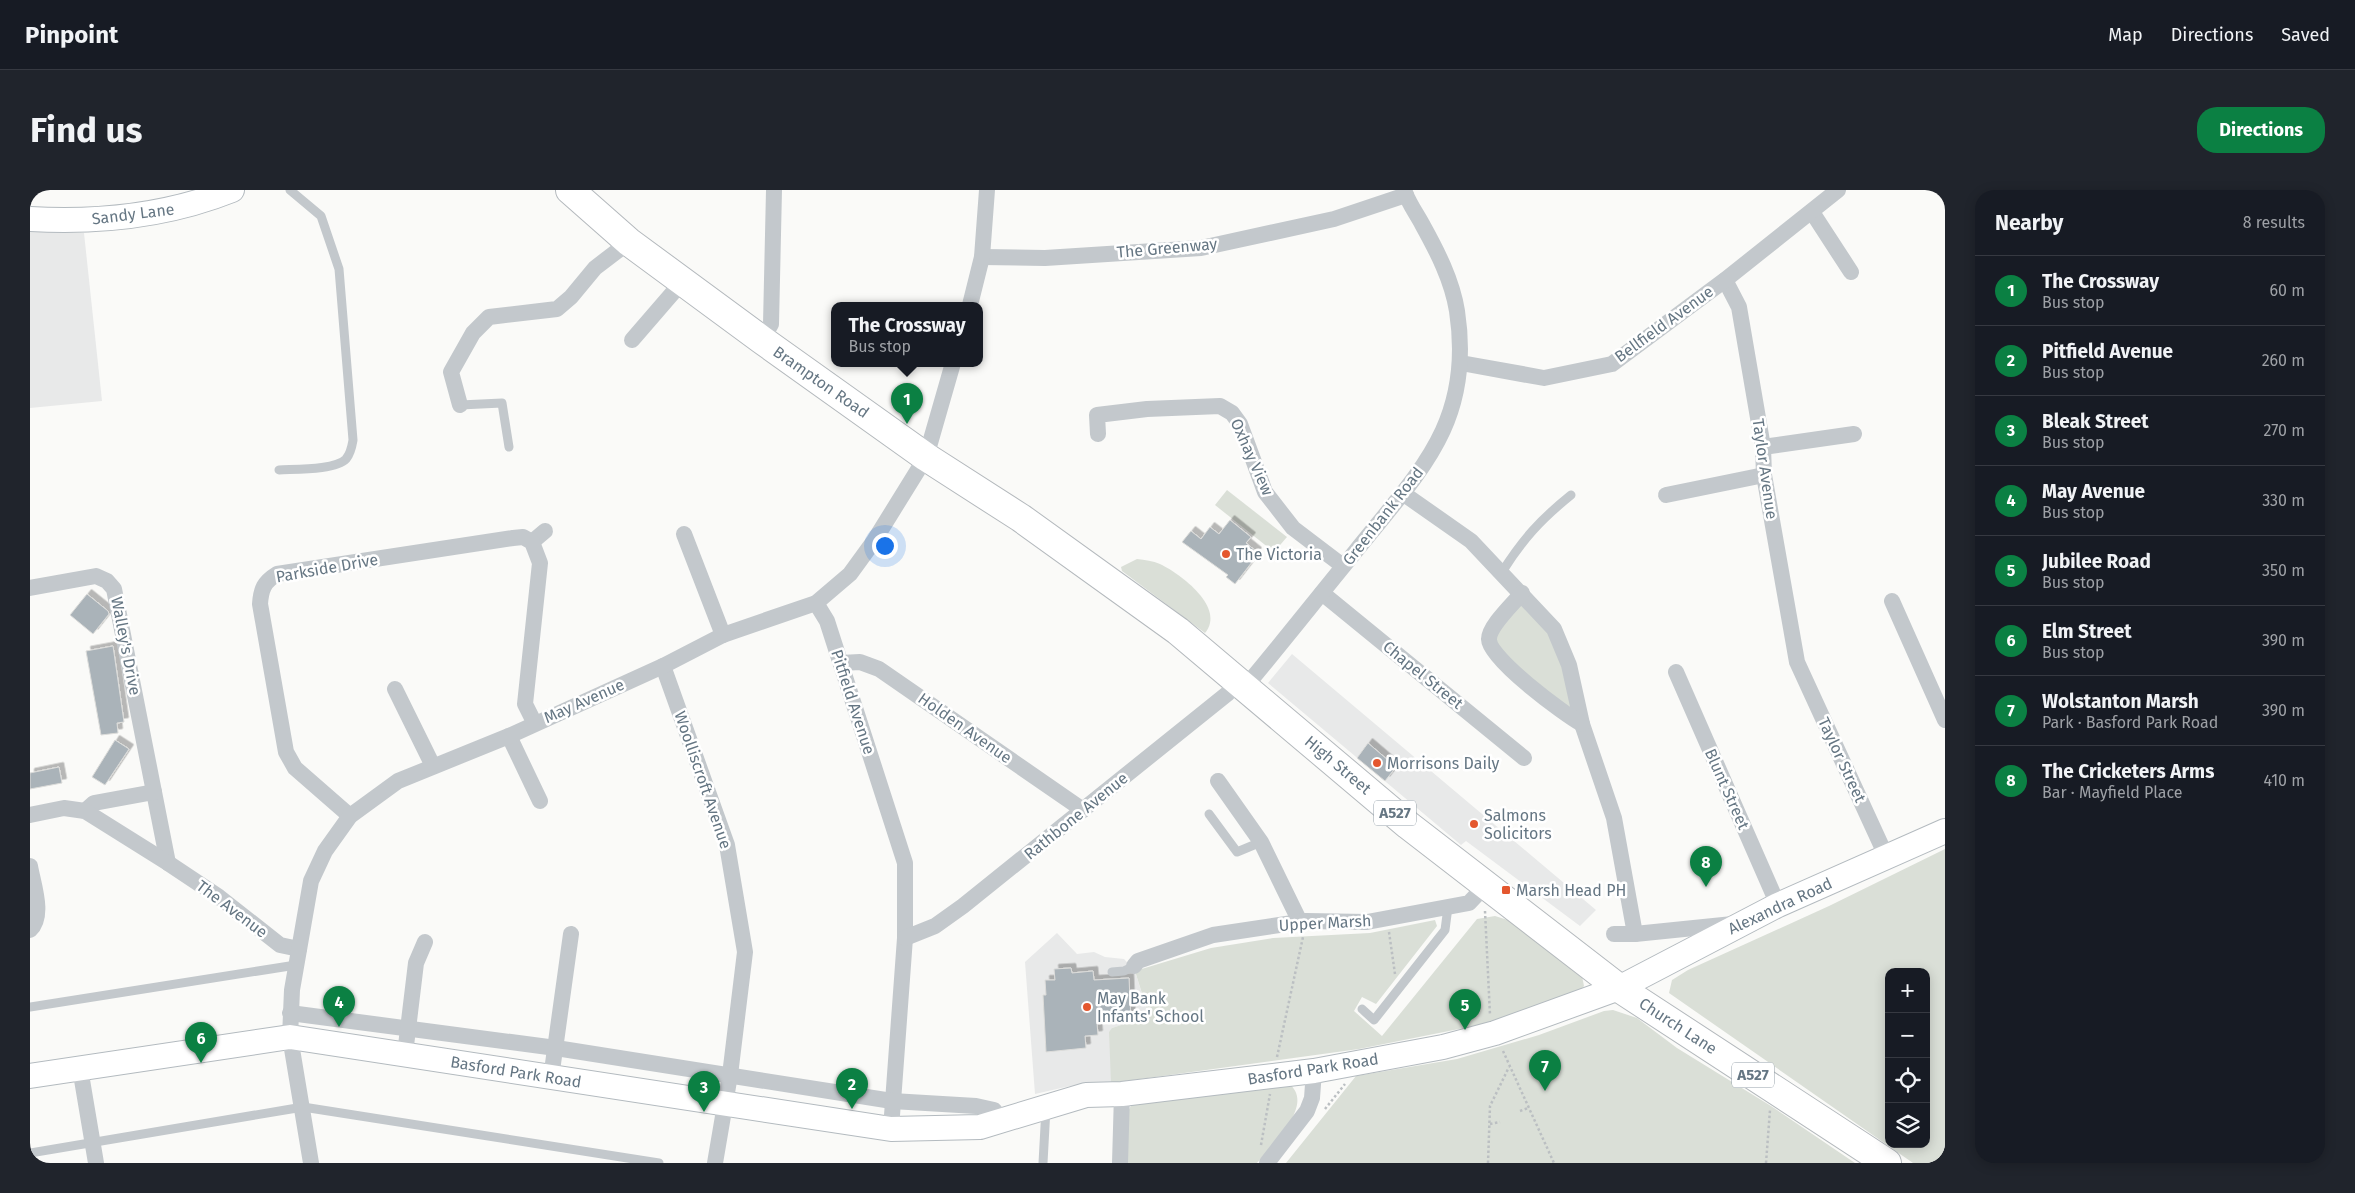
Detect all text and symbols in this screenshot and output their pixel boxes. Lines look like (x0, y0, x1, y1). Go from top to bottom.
text: Pinpoint (25, 21, 118, 49)
text: Map (2108, 24, 2143, 46)
text: Directions (2171, 24, 2253, 46)
text: Saved (2281, 24, 2330, 46)
button: Directions (2197, 107, 2325, 153)
text: Find us (30, 109, 142, 151)
street label: Sandy Lane (91, 200, 175, 228)
text: Nearby (1995, 210, 2063, 236)
text: 8 results (2243, 213, 2305, 232)
street label: The Greenway (1116, 234, 1218, 262)
text: The Crossway (2042, 270, 2159, 293)
text: 1 (2007, 281, 2015, 300)
text: 60 m (2270, 281, 2305, 300)
street label: Bellfield Avenue (1611, 282, 1717, 366)
text: Bus stop (2042, 293, 2105, 312)
popup (831, 302, 983, 367)
text: The Crossway (848, 314, 966, 337)
text: Bus stop (848, 337, 911, 356)
text: Pitfield Avenue (2042, 340, 2173, 363)
street label: Brampton Road (769, 342, 873, 422)
text: 2 (2007, 351, 2015, 370)
text: 260 m (2262, 351, 2305, 370)
text: Bus stop (2042, 363, 2105, 382)
pin: 1 (891, 383, 923, 424)
text: Bleak Street (2042, 410, 2149, 433)
street label: Oxhay View (1227, 416, 1278, 499)
street label: Taylor Avenue (1749, 418, 1781, 520)
text: 3 (2007, 421, 2015, 440)
text: 270 m (2263, 421, 2305, 440)
text: Bus stop (2042, 433, 2105, 452)
street label: Greenbank Road (1339, 463, 1427, 569)
text: May Avenue (2042, 480, 2145, 503)
text: 4 (2006, 491, 2016, 510)
text: 330 m (2262, 491, 2305, 510)
text: Bus stop (2042, 503, 2105, 522)
your location (872, 533, 898, 559)
place label: The Victoria (1236, 545, 1322, 564)
marker: The Victoria (1220, 548, 1232, 560)
street label: Parkside Drive (274, 550, 380, 586)
text: Jubilee Road (2042, 550, 2151, 573)
text: 5 (2007, 561, 2015, 580)
text: 350 m (2262, 561, 2305, 580)
text: Bus stop (2042, 573, 2105, 592)
street label: Walley's Drive (107, 595, 145, 697)
text: Elm Street (2042, 620, 2132, 643)
text: 6 (2006, 631, 2016, 650)
text: 390 m (2262, 631, 2305, 650)
street label: Chapel Street (1379, 637, 1467, 713)
text: Bus stop (2042, 643, 2105, 662)
street label: Pitfield Avenue (827, 647, 879, 757)
street label: May Avenue (541, 675, 627, 727)
street label: Holden Avenue (915, 689, 1015, 767)
text: Wolstanton Marsh (2042, 690, 2199, 713)
text: 7 (2007, 701, 2015, 720)
text: 390 m (2262, 701, 2305, 720)
street label: Woolliscroft Avenue (671, 709, 735, 851)
text: Park · Basford Park Road (2042, 713, 2218, 732)
street label: Taylor Street (1814, 714, 1870, 806)
street label: High Street (1301, 732, 1375, 798)
street label: Blunt Street (1701, 746, 1753, 833)
place label: Morrisons Daily (1387, 754, 1499, 773)
marker: Morrisons Daily (1371, 757, 1383, 769)
text: The Cricketers Arms (2042, 760, 2214, 783)
street label: Rathbone Avenue (1020, 768, 1132, 864)
text: 8 (2006, 771, 2016, 790)
text: 410 m (2264, 771, 2305, 790)
text: Bar · Mayfield Place (2042, 783, 2183, 802)
road number: A527 (1374, 800, 1416, 826)
place label: Salmons Solicitors (1484, 806, 1552, 843)
marker: Salmons Solicitors (1468, 818, 1480, 830)
pin: 8 (1690, 846, 1722, 887)
street label: Alexandra Road (1725, 874, 1835, 938)
street label: The Avenue (193, 876, 271, 942)
place label: Marsh Head PH (1516, 881, 1626, 900)
marker: Marsh Head PH (1500, 884, 1512, 896)
street label: Upper Marsh (1278, 911, 1372, 935)
map controls (1885, 968, 1930, 1148)
button: + (1885, 968, 1930, 1013)
pin: 4 (323, 986, 355, 1027)
place label: May Bank Infants' School (1097, 989, 1204, 1026)
pin: 5 (1449, 989, 1481, 1030)
street label: Church Lane (1635, 994, 1721, 1058)
marker: May Bank Infants' School (1081, 1001, 1093, 1013)
button: − (1885, 1013, 1930, 1058)
pin: 6 (185, 1022, 217, 1063)
street label: Basford Park Road (1246, 1049, 1380, 1089)
pin: 7 (1529, 1050, 1561, 1091)
street label: Basford Park Road (449, 1052, 583, 1092)
button: locate (1885, 1058, 1930, 1103)
road number: A527 (1732, 1062, 1774, 1088)
pin: 2 (836, 1068, 868, 1109)
pin: 3 (688, 1071, 720, 1112)
button: layers (1885, 1103, 1930, 1148)

